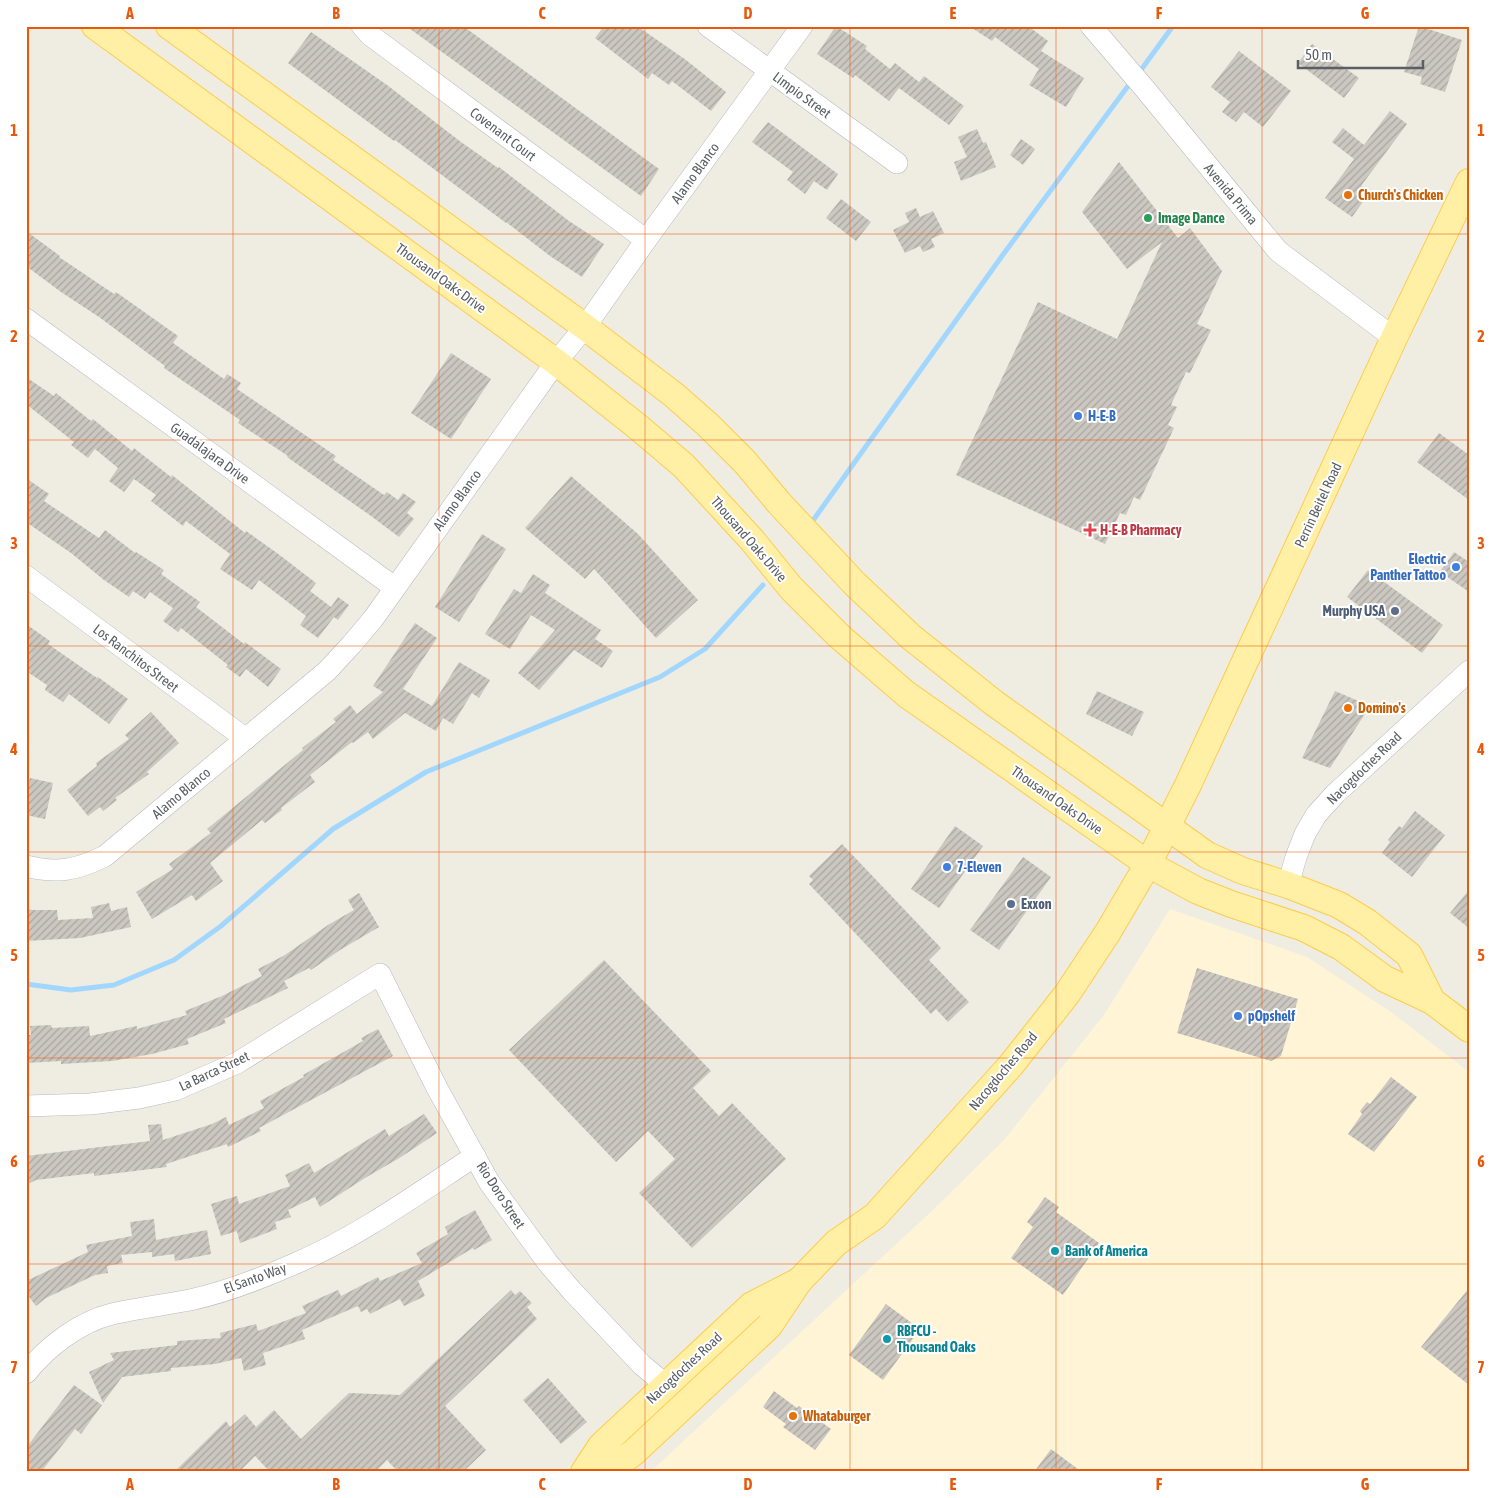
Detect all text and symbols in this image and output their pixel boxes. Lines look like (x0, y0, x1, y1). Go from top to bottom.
text: A (125, 4, 134, 22)
text: B (332, 4, 340, 22)
text: C (538, 4, 546, 22)
text: D (744, 4, 753, 22)
text: E (950, 4, 957, 22)
text: F (1156, 4, 1163, 22)
text: G (1361, 4, 1370, 22)
scale bar (1298, 38, 1422, 70)
text: 50 m (1305, 46, 1332, 63)
street label: Limpio Street (770, 69, 834, 121)
street label: Covenant Court (467, 104, 539, 164)
text: 1 (10, 121, 18, 139)
text: 1 (1477, 121, 1485, 139)
street label: Alamo Blanco (668, 140, 722, 206)
street label: Avenida Prima (1201, 160, 1261, 228)
place label: Church's Chicken (1358, 187, 1444, 203)
marker: Church's Chicken (1342, 189, 1354, 201)
place label: Image Dance (1158, 210, 1225, 226)
marker: Image Dance (1142, 212, 1154, 224)
street label: Thousand Oaks Drive (393, 240, 489, 316)
text: 2 (10, 327, 18, 345)
text: 2 (1477, 327, 1485, 345)
place label: H-E-B (1088, 408, 1116, 424)
marker: H-E-B (1072, 410, 1084, 422)
street label: Guadalajara Drive (168, 419, 252, 487)
street label: Perrin Beitel Road (1291, 460, 1345, 550)
street label: Alamo Blanco (430, 467, 484, 533)
street label: Thousand Oaks Drive (708, 493, 790, 585)
place label: H-E-B Pharmacy (1100, 522, 1182, 538)
marker: H-E-B Pharmacy (1084, 524, 1096, 536)
text: 3 (10, 534, 18, 552)
text: 3 (1477, 534, 1485, 552)
place label: Electric Panther Tattoo (1370, 551, 1447, 583)
marker: Electric Panther Tattoo (1450, 561, 1462, 573)
place label: Murphy USA (1323, 603, 1385, 619)
marker: Murphy USA (1389, 605, 1401, 617)
street label: Los Ranchitos Street (90, 621, 182, 695)
place label: Domino's (1358, 700, 1406, 716)
marker: Domino's (1342, 702, 1354, 714)
street label: Nacogdoches Road (1323, 728, 1405, 808)
text: 4 (9, 740, 18, 758)
text: 4 (1476, 740, 1485, 758)
street label: Thousand Oaks Drive (1008, 763, 1106, 837)
street label: Alamo Blanco (149, 764, 213, 822)
place label: 7-Eleven (957, 859, 1002, 875)
marker: 7-Eleven (941, 861, 953, 873)
place label: Exxon (1021, 896, 1052, 912)
marker: Exxon (1005, 898, 1017, 910)
text: 5 (10, 946, 18, 964)
text: 5 (1477, 946, 1485, 964)
place label: pOpshelf (1248, 1008, 1295, 1024)
marker: pOpshelf (1232, 1010, 1244, 1022)
street label: Nacogdoches Road (966, 1029, 1040, 1113)
street label: La Barca Street (176, 1048, 252, 1094)
text: 6 (10, 1152, 18, 1170)
text: 6 (1477, 1152, 1485, 1170)
street label: Rio Doro Street (473, 1159, 529, 1231)
place label: Bank of America (1065, 1243, 1148, 1259)
marker: Bank of America (1049, 1245, 1061, 1257)
street label: El Santo Way (222, 1259, 289, 1297)
place label: RBFCU - Thousand Oaks (897, 1323, 976, 1355)
street label: Nacogdoches Road (643, 1329, 725, 1407)
marker: RBFCU - Thousand Oaks (881, 1333, 893, 1345)
text: 7 (10, 1358, 18, 1376)
text: 7 (1477, 1358, 1485, 1376)
place label: Whataburger (802, 1408, 871, 1424)
marker: Whataburger (787, 1410, 799, 1422)
text: A (125, 1475, 134, 1493)
text: B (332, 1475, 340, 1493)
text: C (538, 1475, 546, 1493)
text: D (744, 1475, 753, 1493)
text: E (950, 1475, 957, 1493)
text: F (1156, 1475, 1163, 1493)
text: G (1361, 1475, 1370, 1493)

